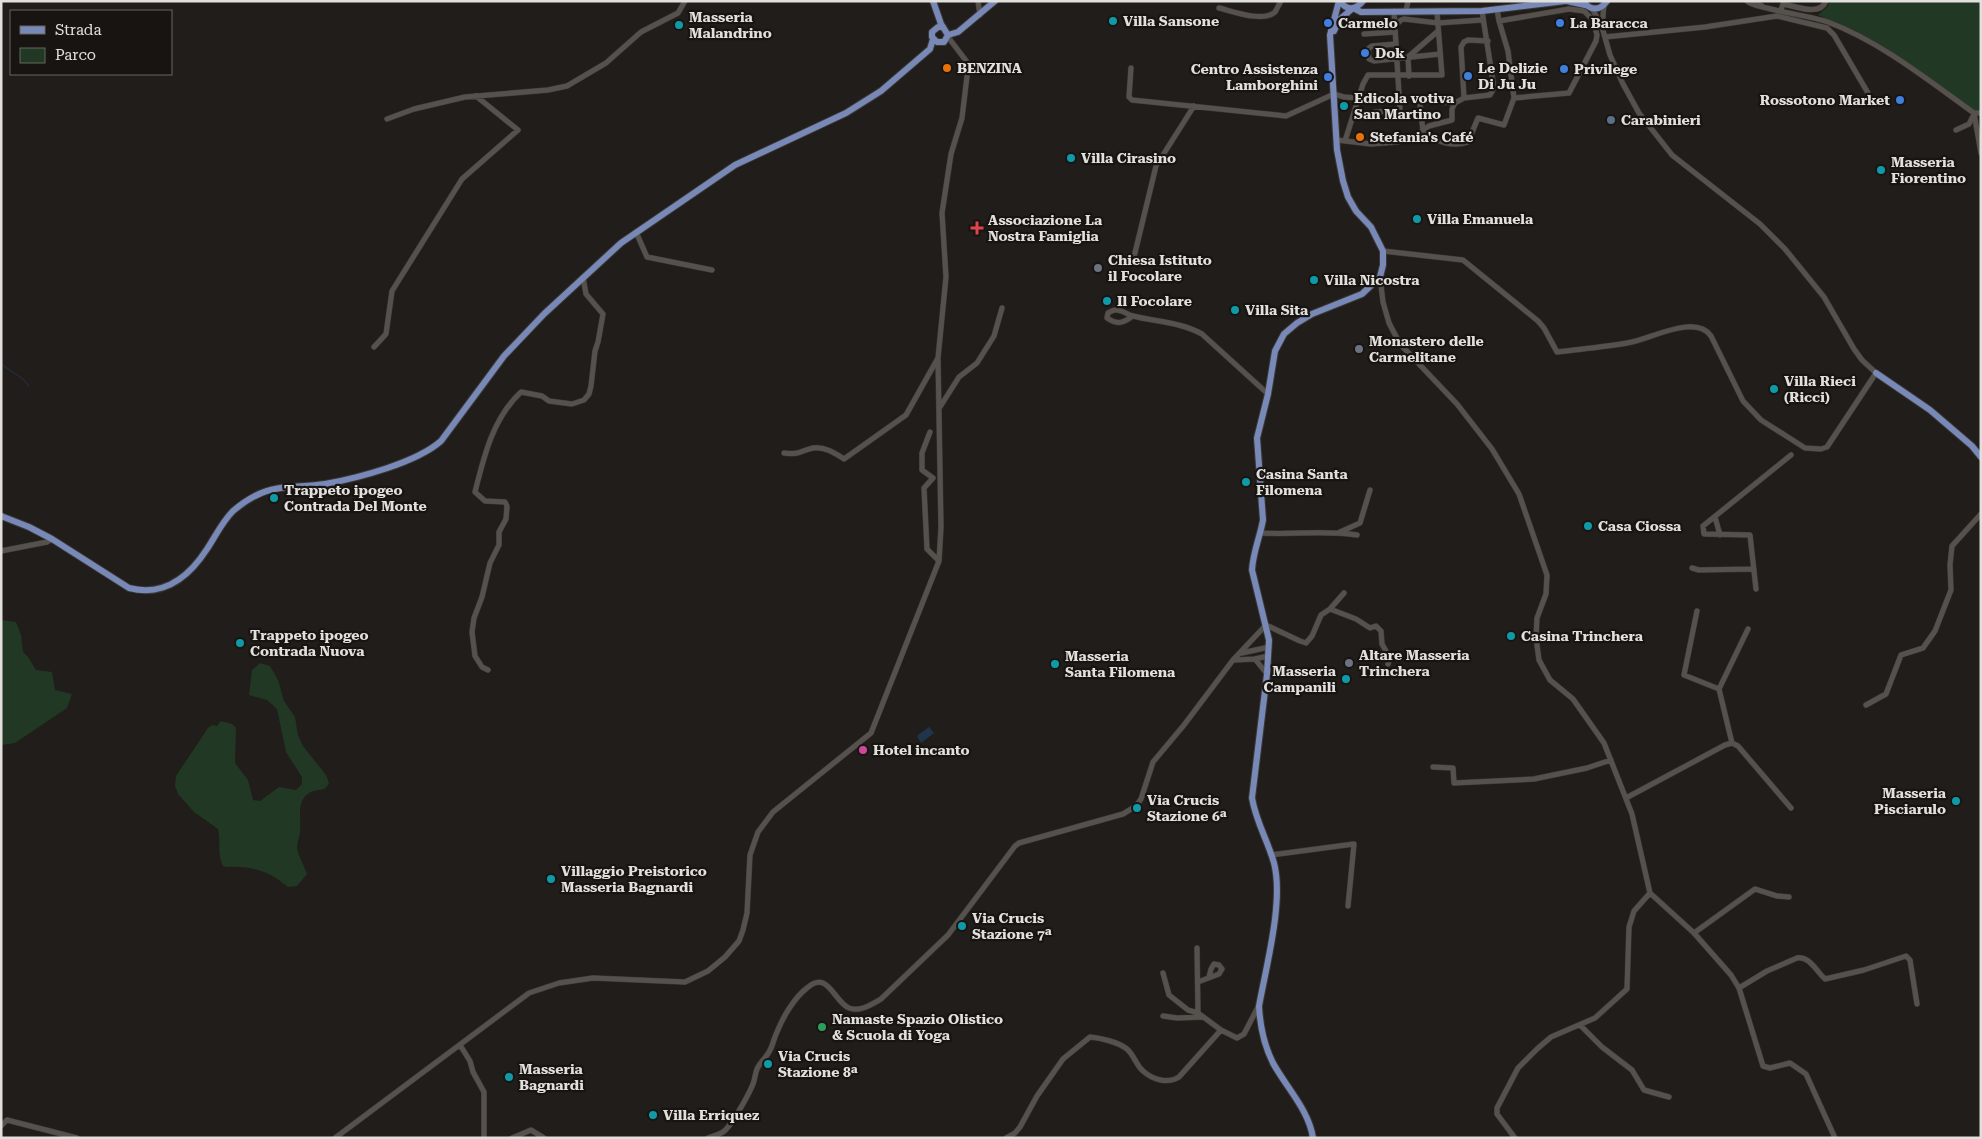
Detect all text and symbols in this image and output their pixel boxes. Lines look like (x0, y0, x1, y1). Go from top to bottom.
place label: Masseria Malandrino (689, 9, 772, 41)
legend (10, 10, 172, 75)
place label: Villa Sansone (1123, 13, 1219, 29)
marker: Villa Sansone (1107, 15, 1119, 27)
place label: Carmelo (1338, 15, 1398, 31)
place label: La Baracca (1570, 15, 1649, 31)
marker: Carmelo (1322, 17, 1334, 29)
marker: La Baracca (1554, 17, 1566, 29)
marker: Masseria Malandrino (673, 19, 685, 31)
text: Strada (55, 21, 102, 39)
place label: Dok (1375, 45, 1405, 61)
text: Parco (55, 46, 96, 64)
marker: Dok (1359, 47, 1371, 59)
place label: BENZINA (957, 60, 1022, 76)
place label: Le Delizie Di Ju Ju (1478, 60, 1548, 92)
place label: Centro Assistenza Lamborghini (1191, 61, 1319, 93)
place label: Privilege (1574, 61, 1637, 77)
marker: BENZINA (941, 62, 953, 74)
marker: Privilege (1558, 63, 1570, 75)
marker: Le Delizie Di Ju Ju (1462, 70, 1474, 82)
marker: Centro Assistenza Lamborghini (1322, 71, 1334, 83)
place label: Edicola votiva San Martino (1354, 90, 1455, 122)
place label: Rossotono Market (1760, 92, 1890, 108)
marker: Rossotono Market (1894, 94, 1906, 106)
marker: Edicola votiva San Martino (1338, 100, 1350, 112)
place label: Carabinieri (1621, 112, 1701, 128)
marker: Carabinieri (1605, 114, 1617, 126)
place label: Stefania's Café (1370, 129, 1474, 145)
marker: Stefania's Café (1354, 131, 1366, 143)
place label: Villa Cirasino (1081, 150, 1176, 166)
marker: Villa Cirasino (1065, 152, 1077, 164)
place label: Masseria Fiorentino (1891, 154, 1966, 186)
marker: Masseria Fiorentino (1875, 164, 1887, 176)
place label: Villa Emanuela (1427, 211, 1534, 227)
place label: Associazione La Nostra Famiglia (988, 212, 1103, 244)
marker: Villa Emanuela (1411, 213, 1423, 225)
marker: Associazione La Nostra Famiglia (970, 221, 984, 235)
place label: Chiesa Istituto il Focolare (1108, 252, 1212, 284)
marker: Chiesa Istituto il Focolare (1092, 262, 1104, 274)
place label: Villa Nicostra (1324, 272, 1420, 288)
marker: Villa Nicostra (1308, 274, 1320, 286)
place label: Il Focolare (1117, 293, 1192, 309)
marker: Il Focolare (1101, 295, 1113, 307)
place label: Villa Sita (1245, 302, 1309, 318)
marker: Villa Sita (1229, 304, 1241, 316)
place label: Monastero delle Carmelitane (1369, 333, 1484, 365)
marker: Monastero delle Carmelitane (1353, 343, 1365, 355)
place label: Villa Rieci (Ricci) (1784, 373, 1856, 405)
marker: Villa Rieci (Ricci) (1768, 383, 1780, 395)
place label: Casina Santa Filomena (1256, 466, 1348, 498)
marker: Casina Santa Filomena (1240, 476, 1252, 488)
place label: Trappeto ipogeo Contrada Del Monte (284, 482, 427, 514)
marker: Trappeto ipogeo Contrada Del Monte (268, 492, 280, 504)
place label: Casa Ciossa (1598, 518, 1682, 534)
marker: Casa Ciossa (1582, 520, 1594, 532)
place label: Trappeto ipogeo Contrada Nuova (250, 627, 369, 659)
place label: Casina Trinchera (1521, 628, 1644, 644)
marker: Casina Trinchera (1505, 630, 1517, 642)
marker: Trappeto ipogeo Contrada Nuova (234, 637, 246, 649)
place label: Altare Masseria Trinchera (1359, 647, 1470, 679)
place label: Masseria Santa Filomena (1065, 648, 1176, 680)
marker: Altare Masseria Trinchera (1343, 657, 1355, 669)
marker: Masseria Santa Filomena (1049, 658, 1061, 670)
place label: Masseria Campanili (1264, 663, 1337, 695)
marker: Masseria Campanili (1340, 673, 1352, 685)
place label: Hotel incanto (873, 742, 970, 758)
marker: Hotel incanto (857, 744, 869, 756)
place label: Masseria Pisciarulo (1874, 785, 1947, 817)
place label: Via Crucis Stazione 6ª (1147, 792, 1227, 824)
marker: Masseria Pisciarulo (1950, 795, 1962, 807)
marker: Via Crucis Stazione 6ª (1131, 802, 1143, 814)
place label: Villaggio Preistorico Masseria Bagnardi (561, 863, 707, 895)
marker: Villaggio Preistorico Masseria Bagnardi (545, 873, 557, 885)
place label: Via Crucis Stazione 7ª (972, 910, 1052, 942)
marker: Via Crucis Stazione 7ª (956, 920, 968, 932)
place label: Namaste Spazio Olistico & Scuola di Yoga (832, 1011, 1003, 1043)
marker: Namaste Spazio Olistico & Scuola di Yoga (816, 1021, 828, 1033)
place label: Via Crucis Stazione 8ª (778, 1048, 858, 1080)
marker: Via Crucis Stazione 8ª (762, 1058, 774, 1070)
place label: Masseria Bagnardi (519, 1061, 584, 1093)
marker: Masseria Bagnardi (503, 1071, 515, 1083)
place label: Villa Erriquez (663, 1107, 759, 1123)
marker: Villa Erriquez (647, 1109, 659, 1121)

